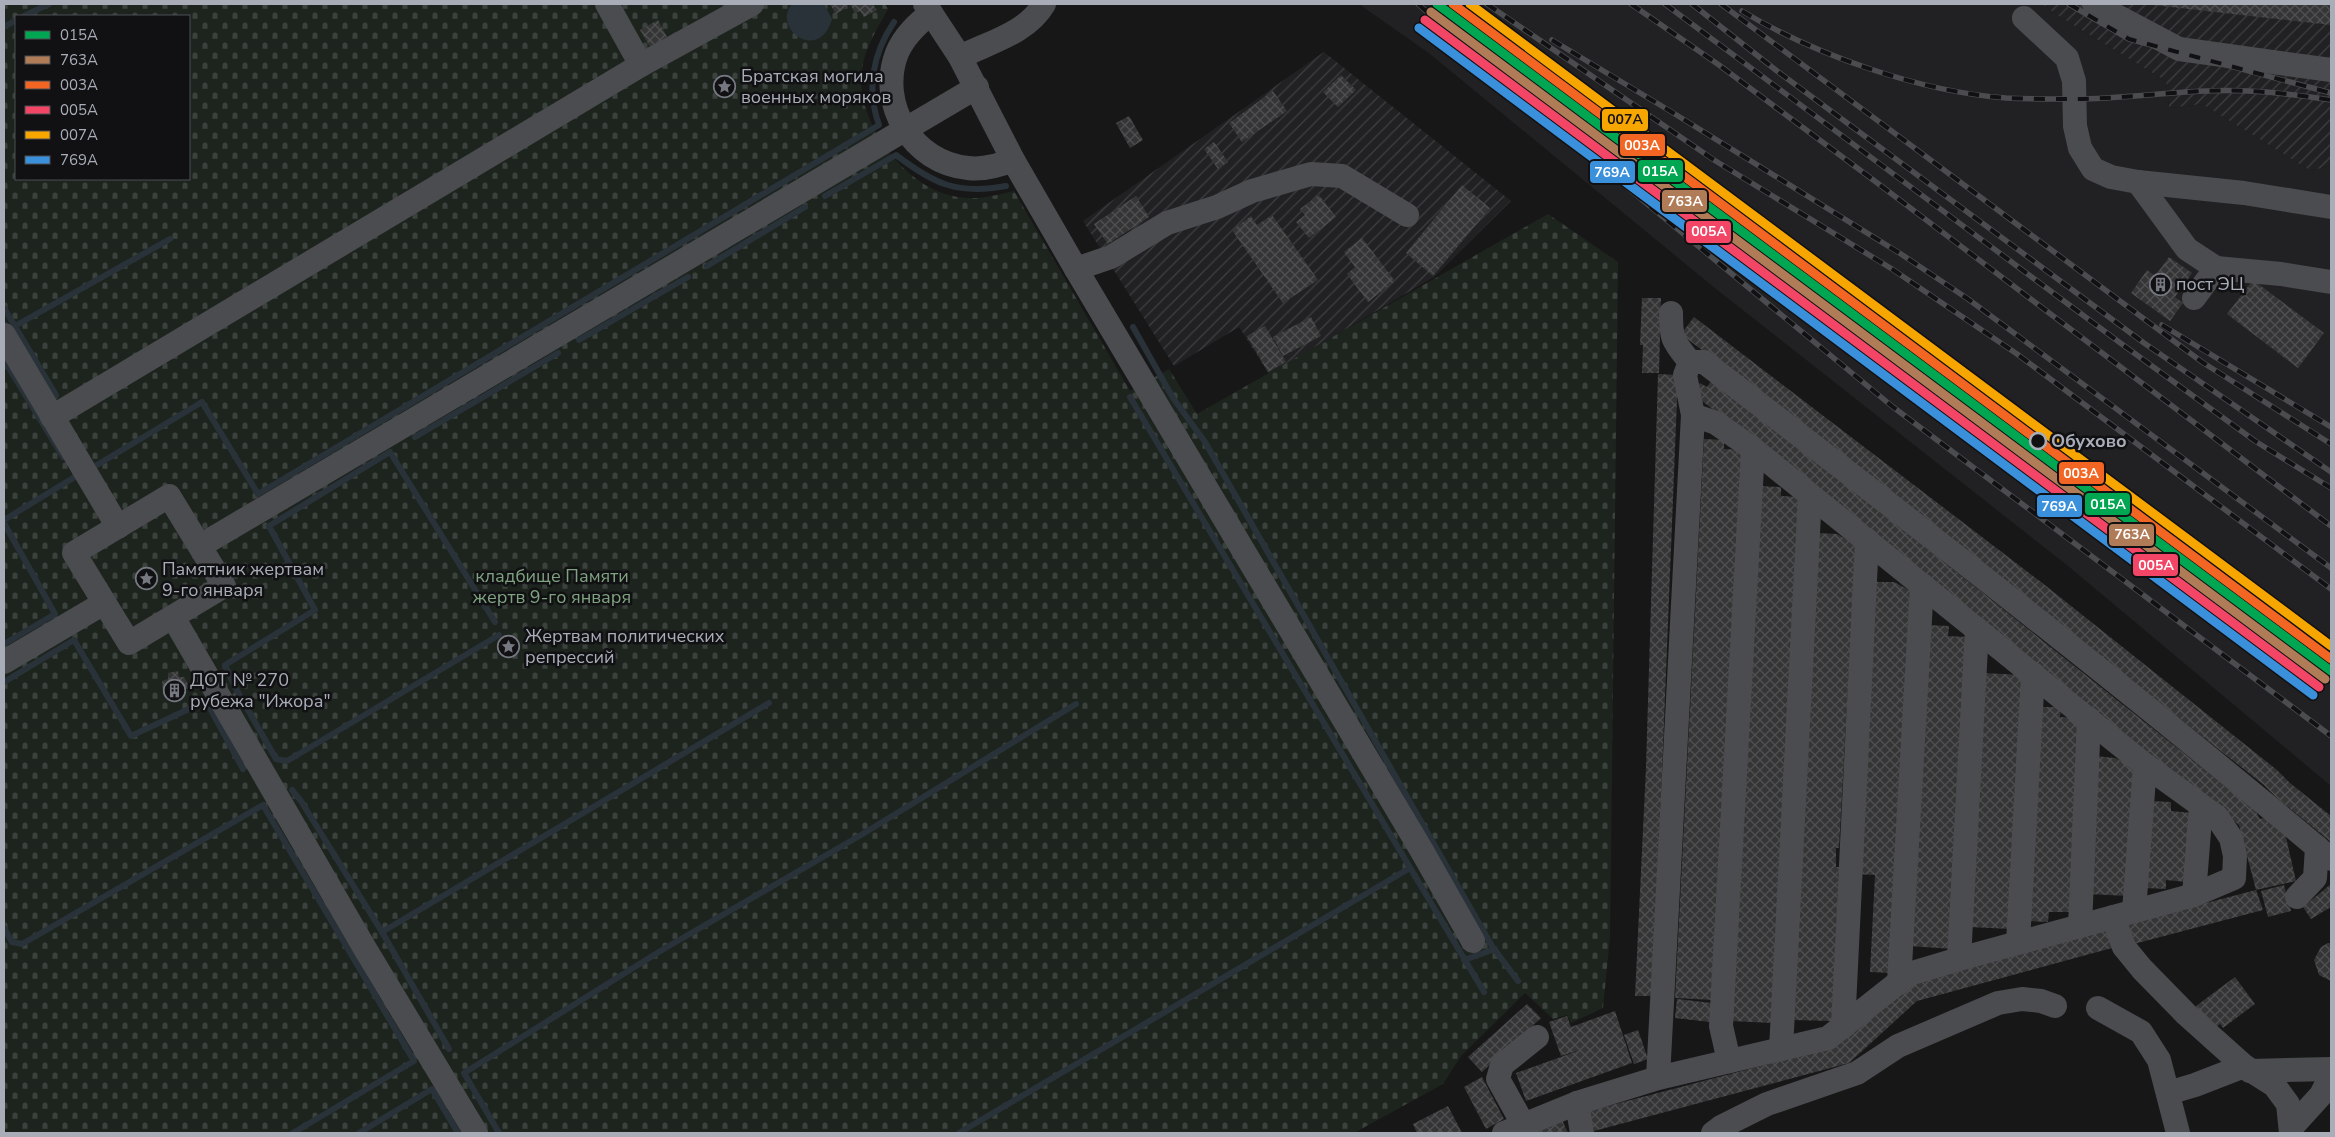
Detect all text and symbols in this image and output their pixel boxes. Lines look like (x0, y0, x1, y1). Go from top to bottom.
legend (15, 15, 190, 180)
text: 015А (60, 25, 98, 45)
text: 763А (60, 50, 98, 70)
place label: Братская могила военных моряков (741, 64, 891, 109)
place icon: Братская могила военных моряков (713, 74, 737, 98)
text: 003А (60, 75, 98, 95)
text: 005А (60, 100, 98, 120)
line badge: 007А (1601, 108, 1649, 132)
text: 007А (1607, 110, 1643, 129)
text: 007А (60, 125, 98, 145)
line badge: 003А (1619, 133, 1666, 157)
text: 003А (1624, 136, 1660, 155)
text: 769А (60, 150, 98, 170)
line badge: 015А (1637, 159, 1684, 183)
line badge: 769А (1589, 160, 1636, 184)
text: 015А (1642, 162, 1678, 181)
text: 769А (1594, 163, 1630, 182)
line badge: 763А (1661, 189, 1708, 213)
text: 763А (1667, 192, 1703, 211)
line badge: 005А (1685, 220, 1732, 244)
text: 005А (1691, 222, 1727, 241)
building icon: пост ЭЦ (2148, 272, 2172, 296)
place label: пост ЭЦ (2176, 272, 2244, 296)
place label: Обухово (2051, 429, 2127, 453)
marker: Обухово (2029, 432, 2047, 450)
line badge: 003А (2058, 461, 2105, 485)
text: 003А (2063, 464, 2099, 483)
line badge: 015А (2084, 492, 2131, 516)
line badge: 769А (2036, 494, 2083, 518)
text: 015А (2090, 495, 2126, 514)
text: 769А (2041, 497, 2077, 516)
line badge: 763А (2108, 523, 2155, 547)
text: 763А (2114, 525, 2150, 544)
line badge: 005А (2132, 553, 2179, 577)
text: 005А (2138, 556, 2174, 575)
place label: Памятник жертвам 9-го января (162, 557, 324, 602)
park label: кладбище Памяти жертв 9-го января (473, 564, 631, 609)
place icon: Памятник жертвам 9-го января (134, 567, 158, 591)
place label: Жертвам политических репрессий (525, 624, 725, 669)
place icon: Жертвам политических репрессий (497, 634, 521, 658)
place label: ДОТ № 270 рубежа "Ижора" (190, 668, 330, 713)
building icon: ДОТ № 270 рубежа "Ижора" (162, 678, 186, 702)

